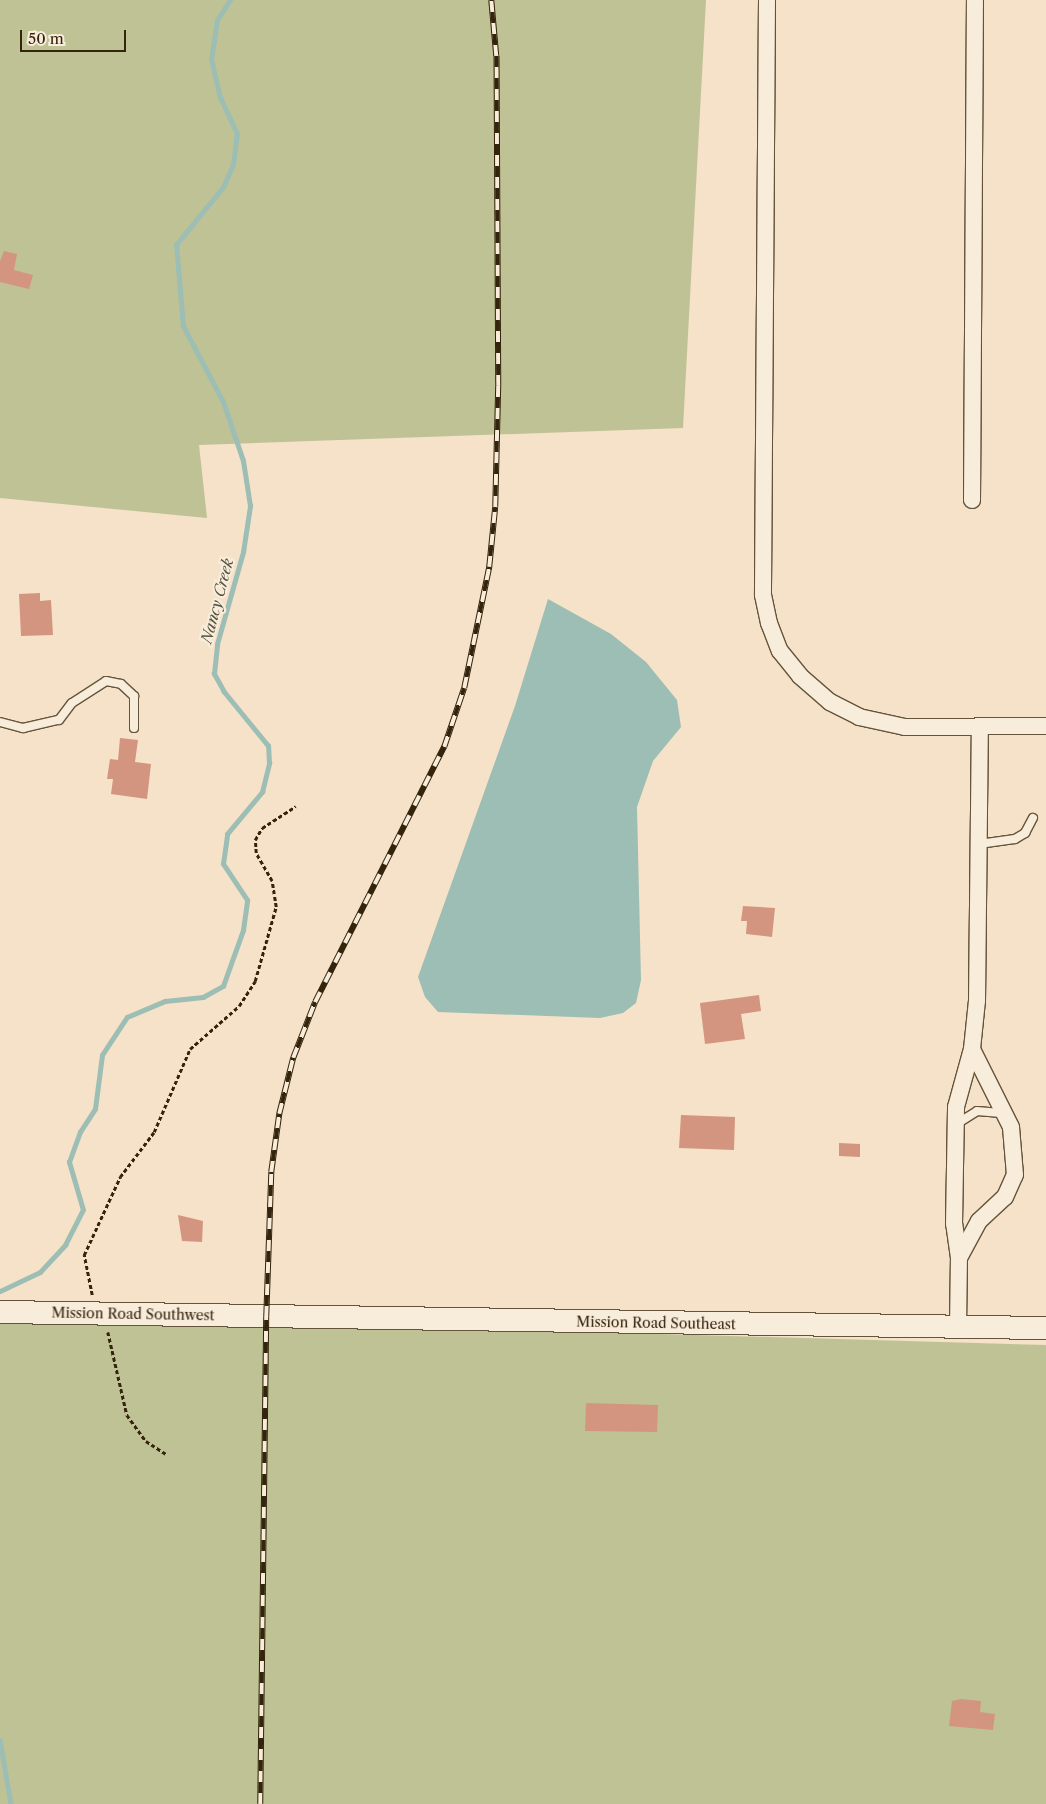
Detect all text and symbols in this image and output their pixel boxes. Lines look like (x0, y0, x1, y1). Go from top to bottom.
scale bar (22, 20, 129, 52)
text: 50 m (28, 29, 64, 48)
water label: Nancy Creek (197, 557, 237, 645)
street label: Mission Road Southwest (51, 1304, 215, 1324)
street label: Mission Road Southeast (576, 1313, 736, 1333)

